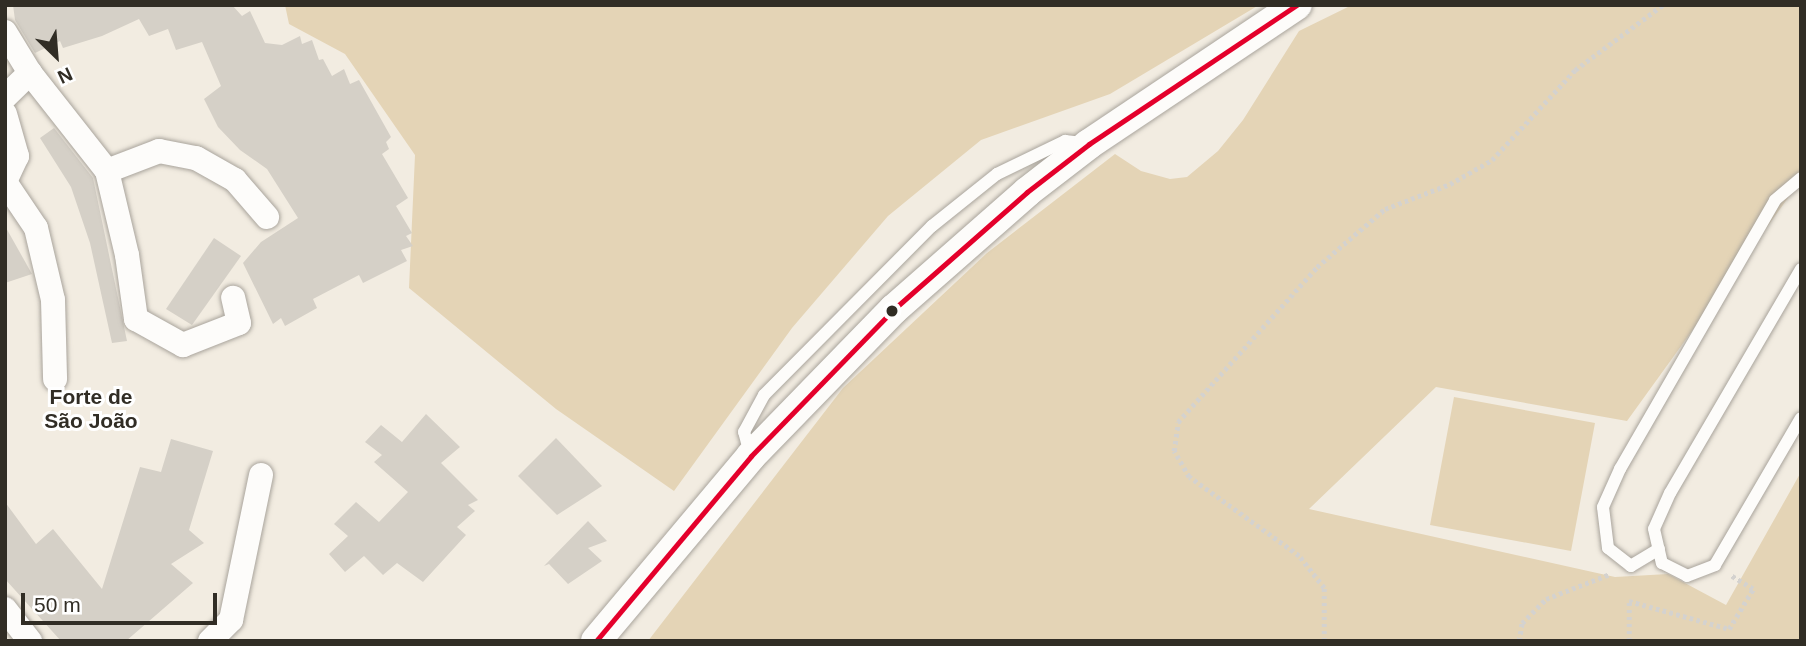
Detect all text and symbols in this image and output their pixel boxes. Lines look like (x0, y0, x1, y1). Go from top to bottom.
north arrow (21, 21, 91, 91)
text: N (54, 63, 76, 88)
unlabelled marker (885, 304, 899, 318)
district label: Forte de São João (44, 384, 138, 434)
scale bar (24, 580, 220, 624)
text: 50 m (34, 593, 81, 616)

